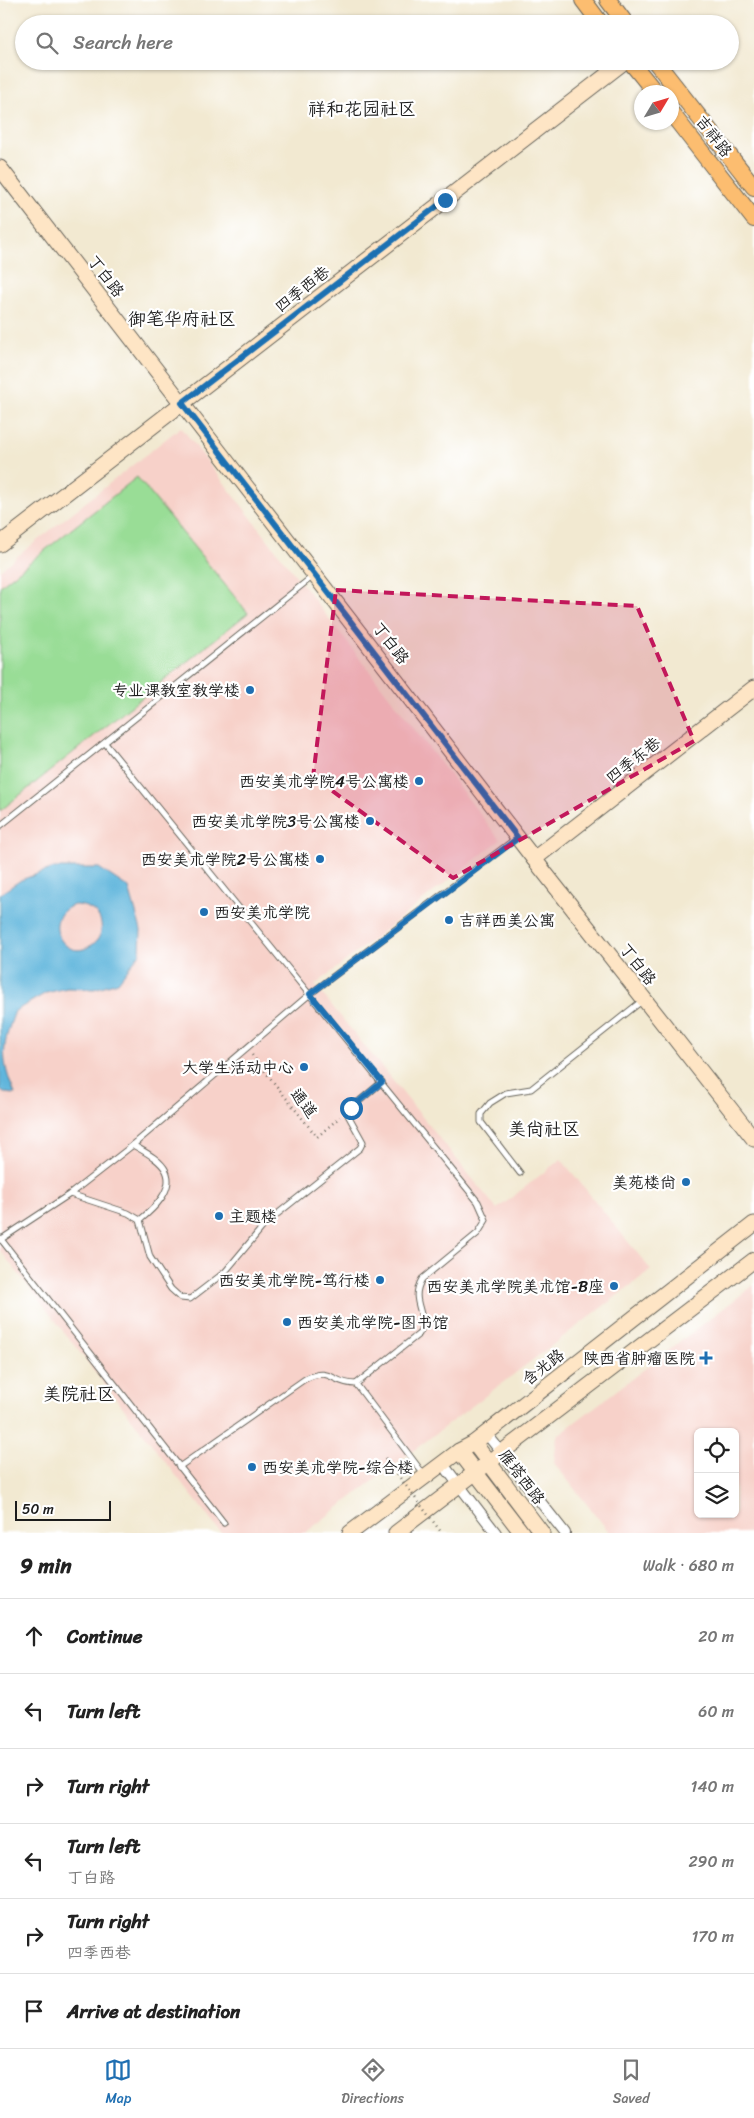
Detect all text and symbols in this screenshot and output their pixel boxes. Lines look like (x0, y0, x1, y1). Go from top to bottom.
search box (15, 15, 739, 70)
text: Search here (73, 26, 173, 59)
icon: search (33, 29, 61, 57)
north arrow (634, 85, 679, 130)
district label: 祥和花园社区 (308, 93, 416, 125)
street label: 吉祥路 (688, 108, 740, 164)
route end (434, 189, 457, 212)
street label: 丁白路 (80, 248, 132, 304)
street label: 四季西巷 (268, 258, 336, 320)
district label: 御笔华府社区 (128, 303, 236, 335)
street label: 丁白路 (365, 615, 417, 671)
place label: 专业课教室教学楼 (112, 676, 240, 705)
marker: 专业课教室教学楼 (244, 684, 256, 696)
street label: 四季东巷 (599, 729, 667, 791)
place label: 西安美术学院4号公寓楼 (239, 767, 409, 796)
marker: 西安美术学院4号公寓楼 (413, 775, 425, 787)
place label: 西安美术学院3号公寓楼 (191, 807, 360, 836)
marker: 西安美术学院3号公寓楼 (364, 815, 376, 827)
place label: 西安美术学院2号公寓楼 (141, 845, 310, 874)
marker: 西安美术学院2号公寓楼 (314, 853, 326, 865)
place label: 西安美术学院 (214, 898, 310, 927)
marker: 西安美术学院 (198, 906, 210, 918)
place label: 吉祥西美公寓 (459, 906, 555, 935)
marker: 吉祥西美公寓 (443, 914, 455, 926)
street label: 丁白路 (612, 936, 664, 992)
place label: 大学生活动中心 (182, 1053, 294, 1082)
marker: 大学生活动中心 (298, 1061, 310, 1073)
street label: 通道 (283, 1081, 325, 1125)
route start (340, 1097, 363, 1120)
district label: 美尚社区 (508, 1113, 580, 1145)
place label: 美苑楼尚 (612, 1168, 676, 1197)
marker: 美苑楼尚 (680, 1176, 692, 1188)
place label: 主题楼 (229, 1202, 277, 1231)
marker: 主题楼 (213, 1210, 225, 1222)
place label: 西安美术学院-笃行楼 (219, 1266, 370, 1295)
place label: 西安美术学院美术馆-B座 (426, 1272, 604, 1301)
marker: 西安美术学院-笃行楼 (374, 1274, 386, 1286)
marker: 西安美术学院美术馆-B座 (608, 1280, 620, 1292)
place label: 西安美术学院-图书馆 (297, 1308, 448, 1337)
marker: 西安美术学院-图书馆 (281, 1316, 293, 1328)
street label: 含光路 (515, 1341, 571, 1393)
place label: 陕西省肿瘤医院 (583, 1344, 695, 1373)
marker: 陕西省肿瘤医院 (699, 1351, 713, 1365)
district label: 美院社区 (43, 1378, 115, 1410)
map controls (694, 1428, 739, 1518)
button: locate (694, 1428, 739, 1473)
street label: 雁塔西路 (491, 1443, 553, 1511)
place label: 西安美术学院-综合楼 (262, 1453, 413, 1482)
marker: 西安美术学院-综合楼 (246, 1461, 258, 1473)
button: layers (694, 1473, 739, 1518)
text: 50 m (22, 1497, 54, 1522)
scale bar (15, 1498, 111, 1521)
text: 9 min (20, 1547, 72, 1585)
text: Walk · 680 m (643, 1551, 734, 1580)
text: Continue (67, 1620, 143, 1653)
icon: ahead (20, 1622, 48, 1650)
text: 20 m (698, 1622, 734, 1651)
text: Turn left (67, 1695, 140, 1728)
icon: left (20, 1697, 48, 1725)
text: 60 m (698, 1697, 734, 1726)
text: Turn right (67, 1770, 149, 1803)
icon: right (20, 1772, 48, 1800)
text: 140 m (691, 1772, 734, 1801)
text: Turn left (67, 1830, 140, 1863)
icon: left (20, 1847, 48, 1875)
text: 290 m (688, 1847, 734, 1876)
text: 丁白路 (67, 1863, 115, 1892)
text: Turn right (67, 1905, 149, 1938)
icon: right (20, 1922, 48, 1950)
text: 170 m (691, 1922, 734, 1951)
text: 四季西巷 (67, 1938, 131, 1967)
text: Arrive at destination (67, 1995, 240, 2028)
icon: arrive (20, 1997, 48, 2025)
tab: Map (104, 2056, 132, 2111)
tab: Directions (341, 2056, 404, 2111)
tab: Saved (613, 2056, 650, 2111)

